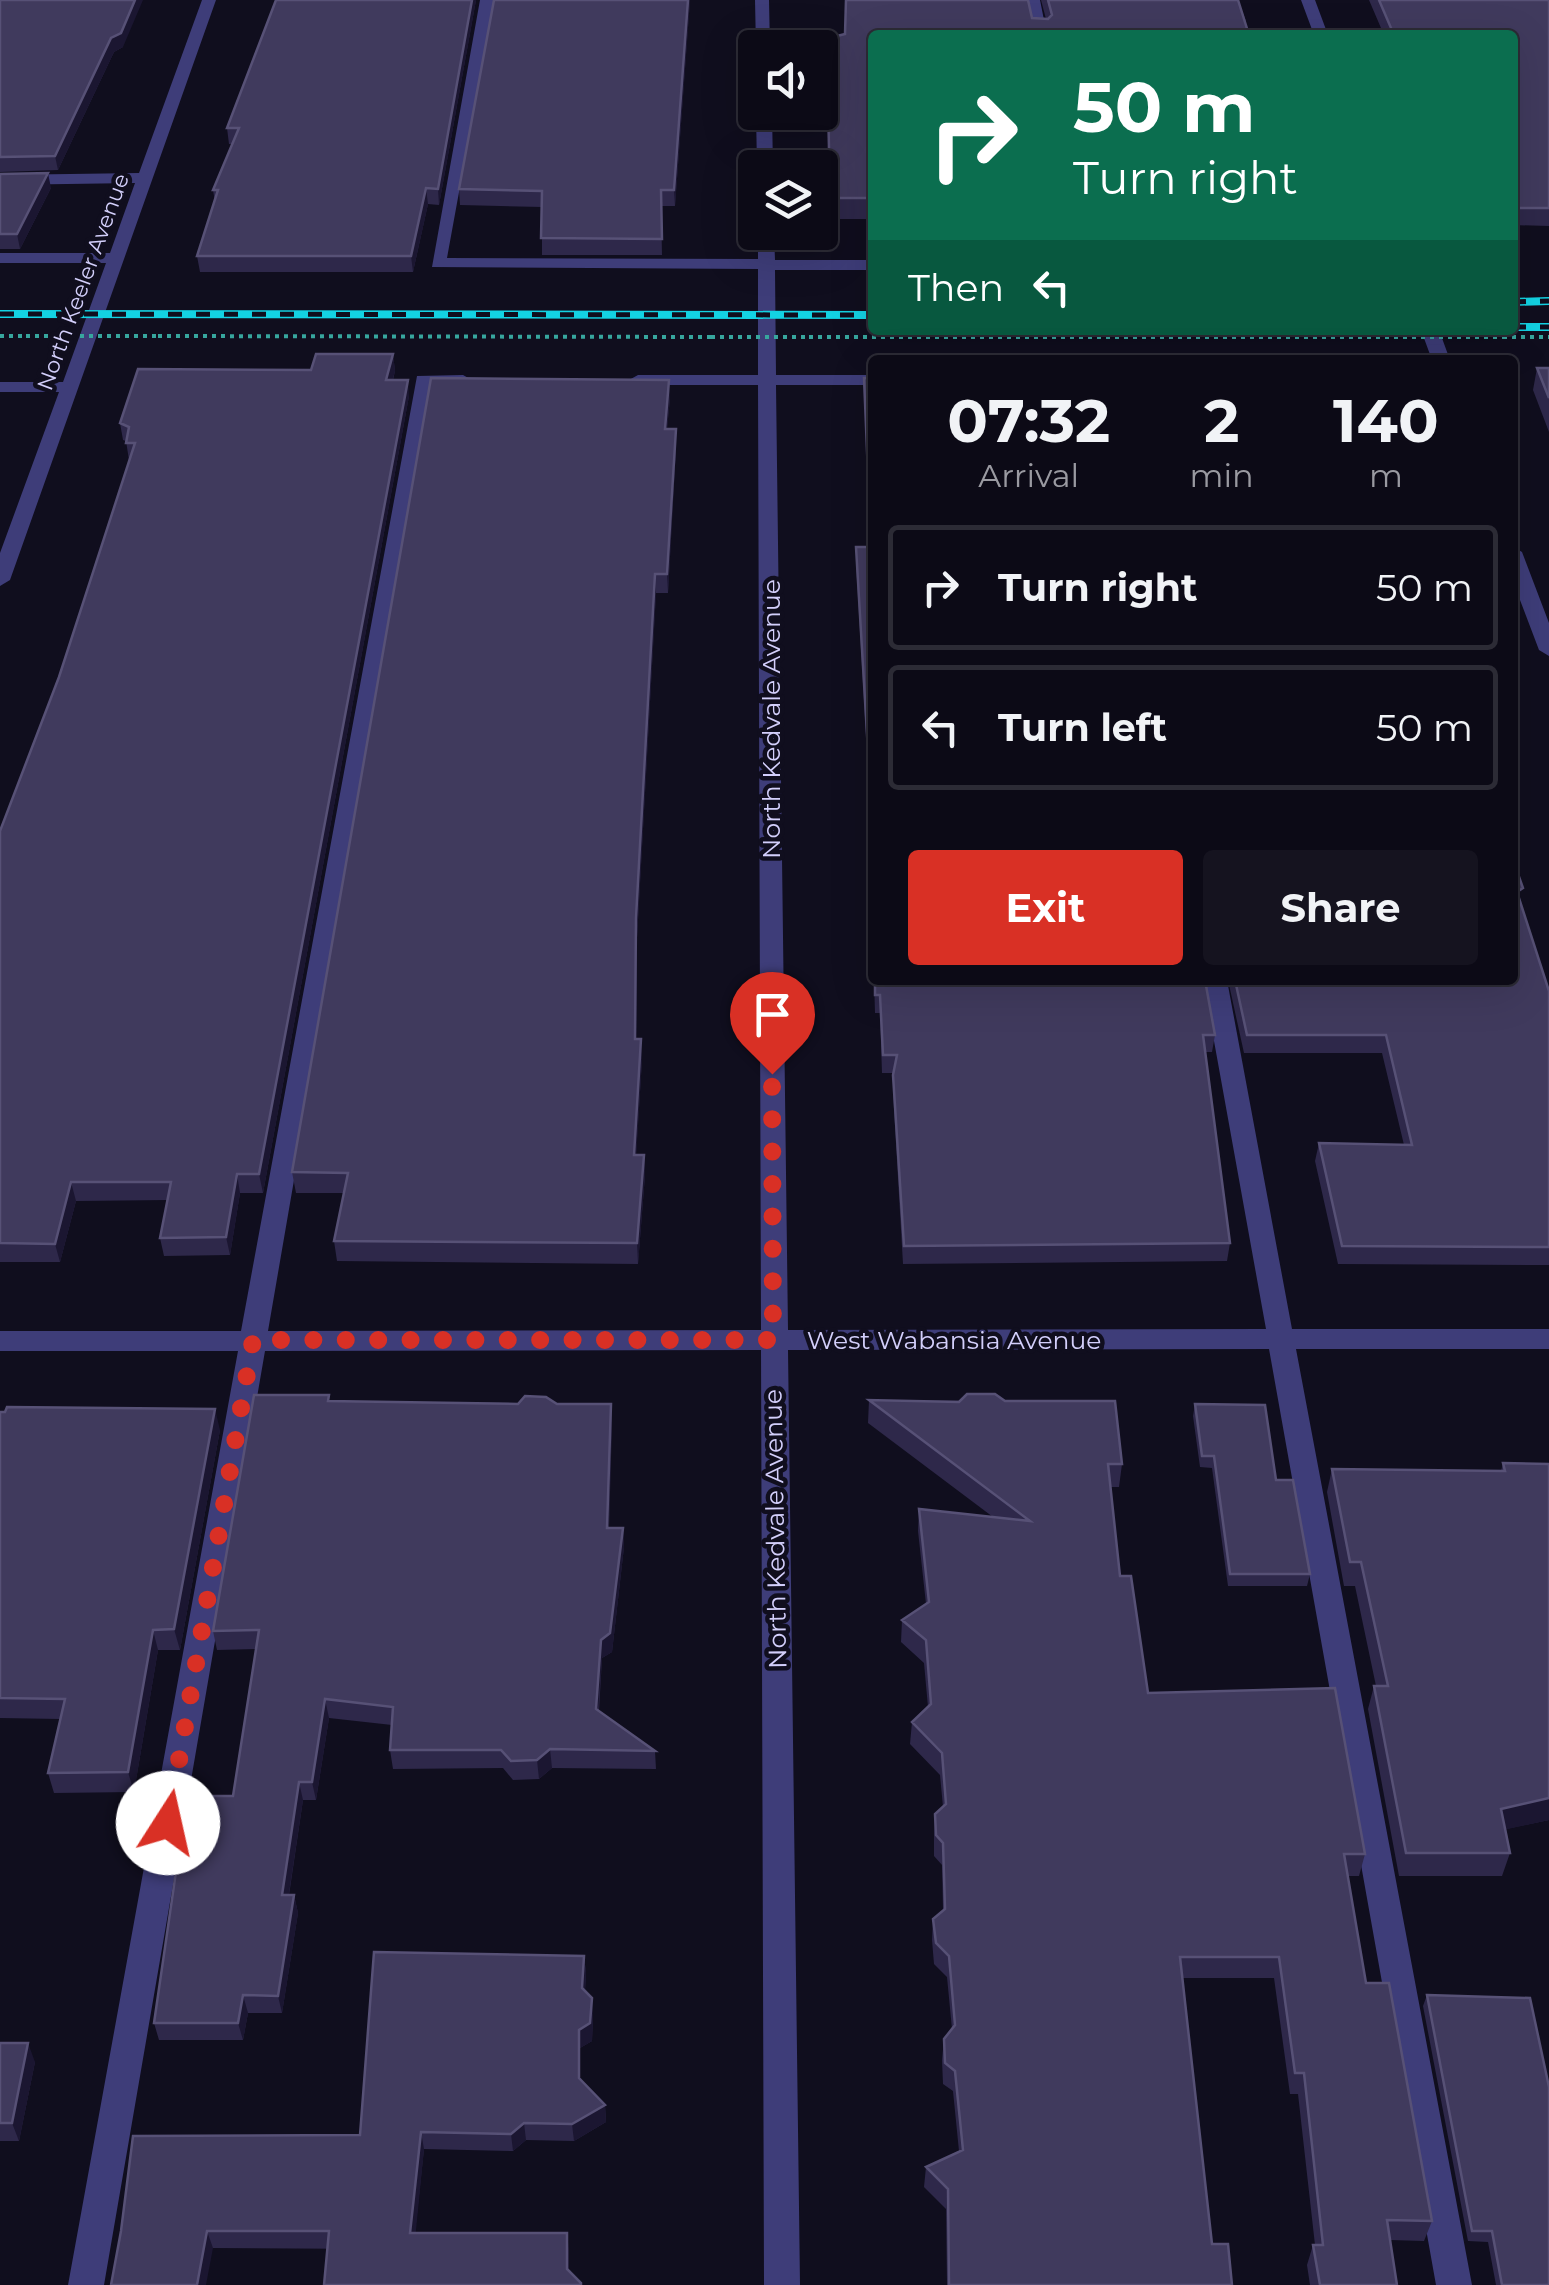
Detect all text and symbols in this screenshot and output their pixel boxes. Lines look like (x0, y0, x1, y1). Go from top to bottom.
map controls (738, 30, 838, 250)
button: sound (738, 30, 838, 130)
text: 50 m (1073, 64, 1255, 150)
icon: right (908, 70, 1038, 200)
button: layers (738, 150, 838, 250)
text: Turn right (1073, 150, 1298, 205)
street label: North Keeler Avenue (31, 170, 135, 394)
icon: left (1024, 260, 1079, 315)
text: Then (908, 264, 1004, 311)
text: 07:32 (947, 384, 1110, 457)
text: 2 (1204, 384, 1239, 457)
text: 140 (1333, 384, 1439, 457)
text: Arrival (978, 456, 1079, 495)
text: min (1190, 456, 1254, 495)
text: m (1369, 456, 1403, 495)
icon: right (913, 560, 968, 615)
text: Turn right (998, 564, 1197, 611)
text: 50 m (1376, 564, 1473, 611)
street label: North Kedvale Avenue (756, 579, 786, 859)
icon: left (913, 700, 968, 755)
text: Turn left (998, 704, 1167, 751)
text: 50 m (1376, 704, 1473, 751)
button: Exit (908, 850, 1183, 965)
button: Share (1203, 850, 1478, 965)
pin (730, 972, 815, 1075)
icon: arrive (745, 987, 800, 1042)
street label: West Wabansia Avenue (807, 1325, 1101, 1355)
street label: North Kedvale Avenue (758, 1389, 792, 1669)
position arrow (116, 1771, 220, 1875)

